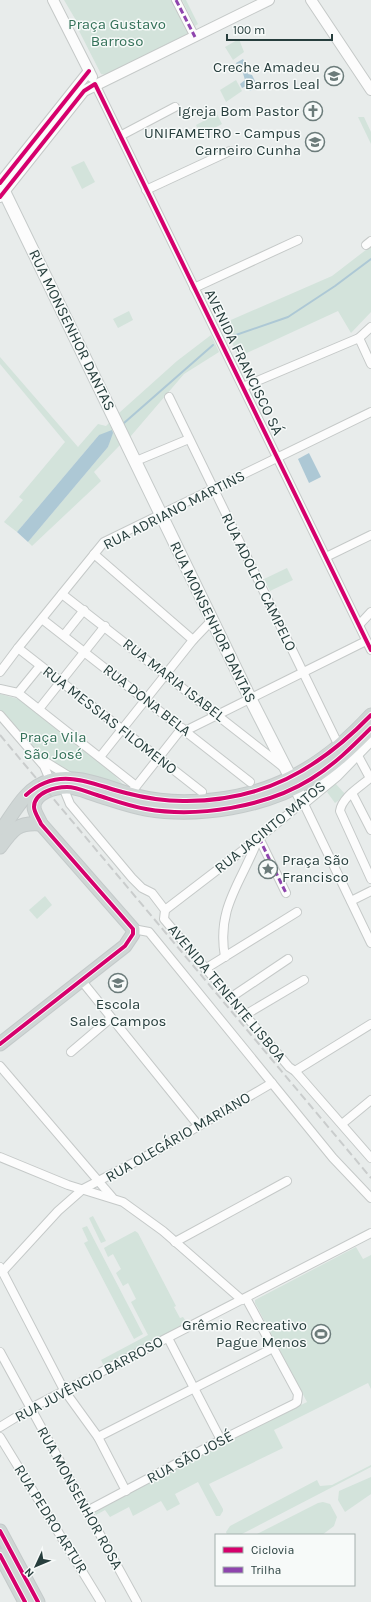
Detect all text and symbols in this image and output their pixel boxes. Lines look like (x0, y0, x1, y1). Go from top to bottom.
park label: Praça Gustavo Barroso (68, 15, 166, 50)
scale bar (227, 16, 332, 42)
text: 100 m (233, 23, 265, 37)
place label: Creche Amadeu Barros Leal (213, 58, 320, 93)
school or university icon: Creche Amadeu Barros Leal (323, 65, 345, 87)
church icon: Igreja Bom Pastor (302, 100, 324, 122)
place label: Igreja Bom Pastor (178, 102, 300, 120)
place label: UNIFAMETRO - Campus Carneiro Cunha (144, 124, 301, 159)
school or university icon: UNIFAMETRO - Campus Carneiro Cunha (304, 131, 326, 153)
street label: RUA MONSENHOR DANTAS (25, 246, 119, 414)
street label: AVENIDA FRANCISCO SÁ (201, 286, 287, 438)
street label: RUA ADRIANO MARTINS (100, 466, 248, 554)
street label: RUA ADOLFO CAMPELO (218, 510, 300, 654)
street label: RUA MONSENHOR DANTAS (166, 538, 260, 706)
street label: RUA MARIA ISABEL (119, 635, 229, 725)
street label: RUA DONA BELA (99, 660, 195, 740)
street label: RUA MESSIAS FILOMENO (39, 662, 181, 778)
park label: Praça Vila São José (20, 728, 86, 763)
street label: RUA JACINTO MATOS (211, 777, 329, 877)
place label: Praça São Francisco (282, 851, 349, 886)
place icon: Praça São Francisco (257, 858, 279, 880)
street label: AVENIDA TENENTE LISBOA (164, 921, 290, 1066)
school or university icon: Escola Sales Campos (107, 972, 129, 994)
place label: Escola Sales Campos (69, 995, 167, 1030)
street label: RUA OLEGÁRIO MARIANO (102, 1088, 254, 1186)
place label: Grêmio Recreativo Pague Menos (182, 1316, 307, 1351)
sports icon: Grêmio Recreativo Pague Menos (310, 1323, 332, 1345)
street label: RUA JUVÊNCIO BARROSO (12, 1332, 166, 1426)
street label: RUA MONSENHOR ROSA (33, 1423, 127, 1573)
street label: RUA SÃO JOSÉ (144, 1427, 236, 1487)
street label: RUA PEDRO ARTUR (10, 1461, 92, 1577)
legend (215, 1534, 355, 1586)
text: Ciclovia (251, 1543, 294, 1557)
north arrow (16, 1546, 56, 1586)
text: Trilha (251, 1563, 281, 1577)
text: N (22, 1565, 37, 1580)

